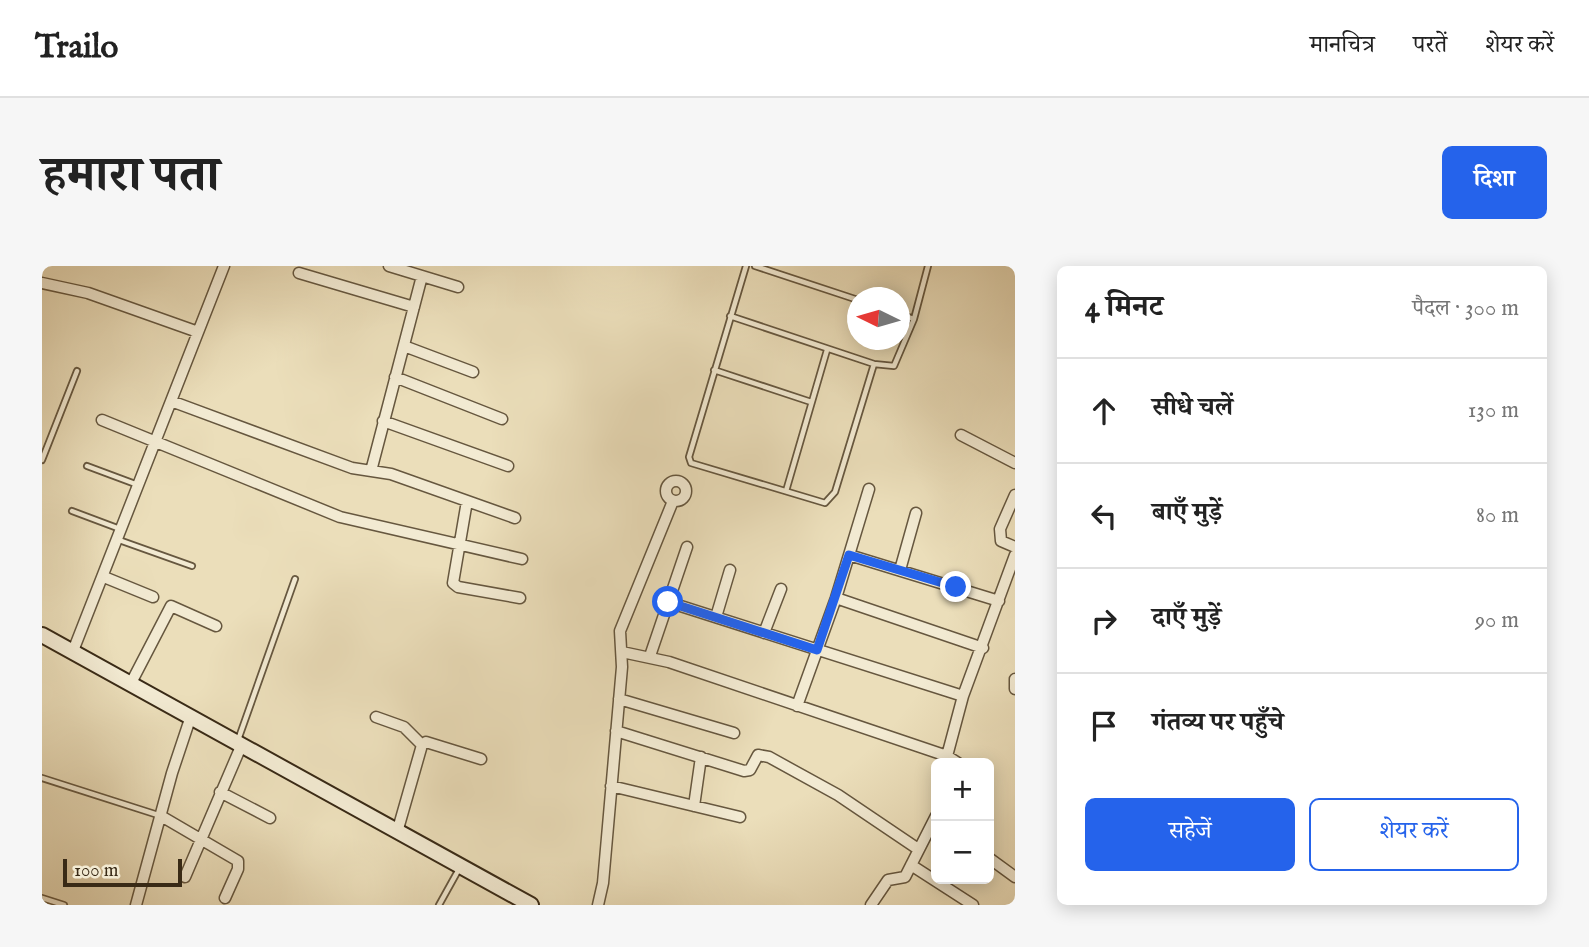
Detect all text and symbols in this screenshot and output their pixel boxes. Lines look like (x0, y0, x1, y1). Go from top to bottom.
text: Trailo (35, 27, 118, 69)
text: मानचित्र (1310, 30, 1375, 61)
text: परतें (1413, 30, 1447, 61)
text: शेयर करें (1485, 30, 1554, 61)
text: हमारा पता (42, 146, 219, 208)
button: दिशा (1442, 146, 1547, 219)
north arrow (847, 287, 910, 350)
text: 4 मिनट (1085, 289, 1163, 327)
text: पैदल · 300 m (1412, 294, 1519, 323)
text: सीधे चलें (1152, 391, 1233, 424)
icon: ahead (1085, 392, 1123, 430)
text: 130 m (1468, 396, 1519, 425)
text: बाएँ मुड़ें (1152, 496, 1222, 529)
icon: left (1085, 497, 1123, 535)
text: 80 m (1476, 501, 1519, 530)
route end (940, 571, 971, 602)
route start (652, 586, 683, 617)
text: दाएँ मुड़ें (1152, 601, 1221, 634)
icon: right (1085, 602, 1123, 640)
text: 90 m (1475, 606, 1519, 635)
text: गंतव्य पर पहुँचे (1152, 706, 1284, 739)
icon: arrive (1085, 707, 1123, 745)
map controls (931, 758, 994, 884)
button: + (931, 758, 994, 821)
button: सहेजें (1085, 798, 1295, 871)
button: शेयर करें (1309, 798, 1519, 871)
button: − (931, 821, 994, 884)
scale bar (63, 856, 182, 888)
text: 100 m (74, 859, 118, 883)

